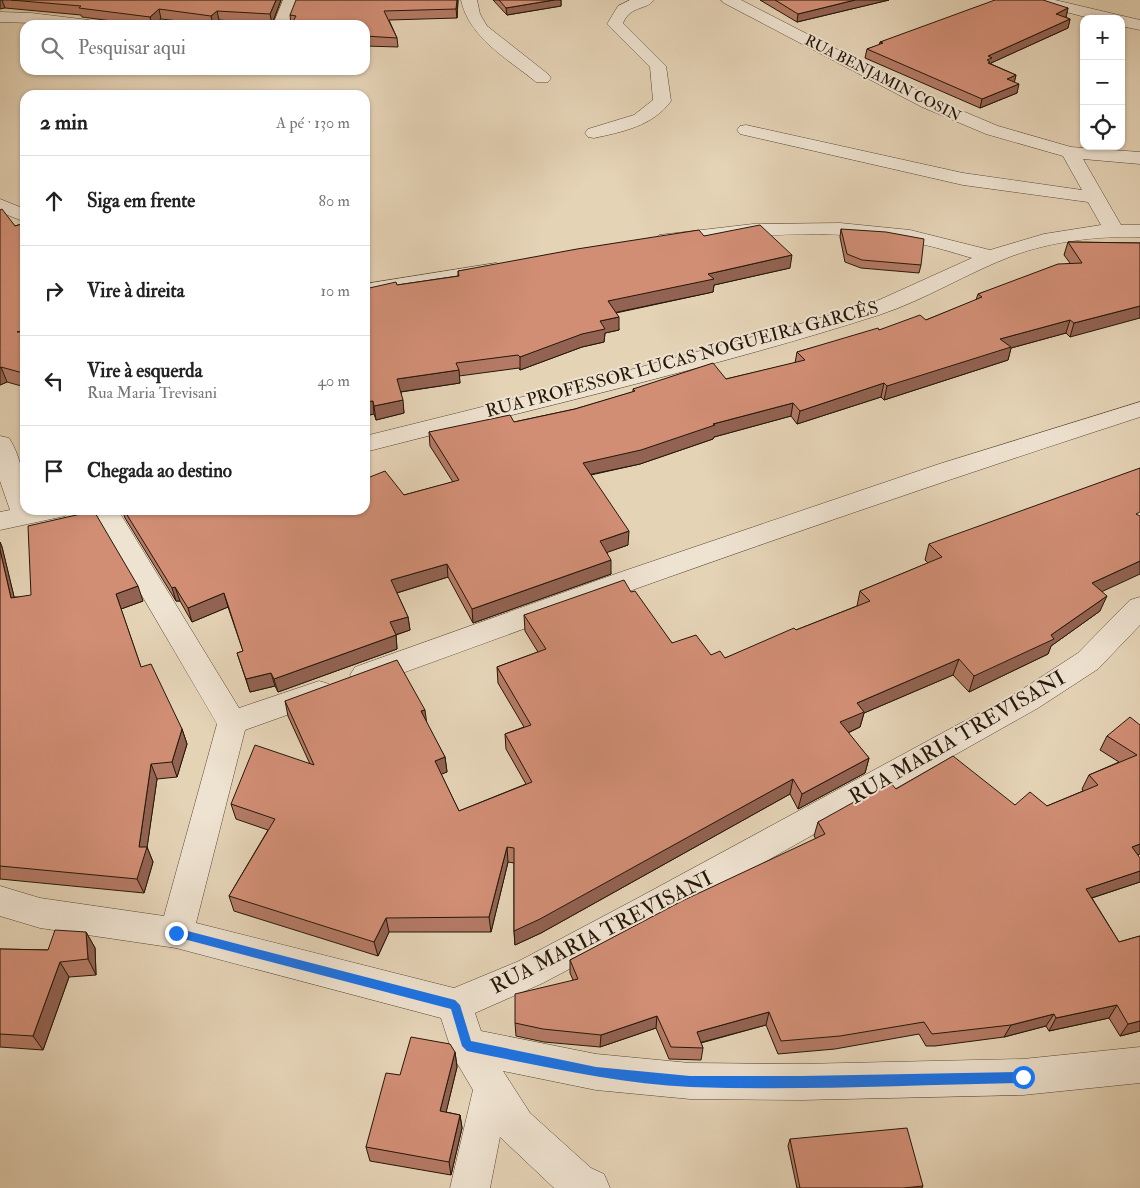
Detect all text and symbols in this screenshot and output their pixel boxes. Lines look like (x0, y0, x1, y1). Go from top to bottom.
map controls (1080, 15, 1125, 150)
button: + (1080, 15, 1125, 60)
search box (20, 20, 370, 75)
street label: RUA BENJAMIN COSIN (801, 31, 965, 127)
icon: search (38, 34, 66, 62)
text: Pesquisar aqui (78, 36, 186, 60)
button: − (1080, 60, 1125, 105)
button: locate (1080, 105, 1125, 150)
text: 2 min (40, 109, 88, 136)
text: A pé · 130 m (276, 113, 350, 133)
icon: ahead (40, 187, 68, 215)
text: Siga em frente (87, 189, 195, 213)
text: 80 m (319, 191, 350, 211)
icon: right (40, 277, 68, 305)
text: Vire à direita (87, 279, 184, 303)
text: 10 m (320, 281, 350, 301)
street label: RUA PROFESSOR LUCAS NOGUEIRA GARCÊS (483, 295, 881, 423)
text: Vire à esquerda (87, 359, 202, 383)
icon: left (40, 367, 68, 395)
text: 40 m (317, 371, 350, 391)
text: Rua Maria Trevisani (87, 383, 217, 403)
icon: arrive (40, 457, 68, 485)
text: Chegada ao destino (87, 459, 232, 483)
street label: RUA MARIA TREVISANI (844, 664, 1070, 810)
street label: RUA MARIA TREVISANI (486, 865, 717, 1000)
route end (165, 922, 188, 945)
route start (1012, 1066, 1035, 1089)

